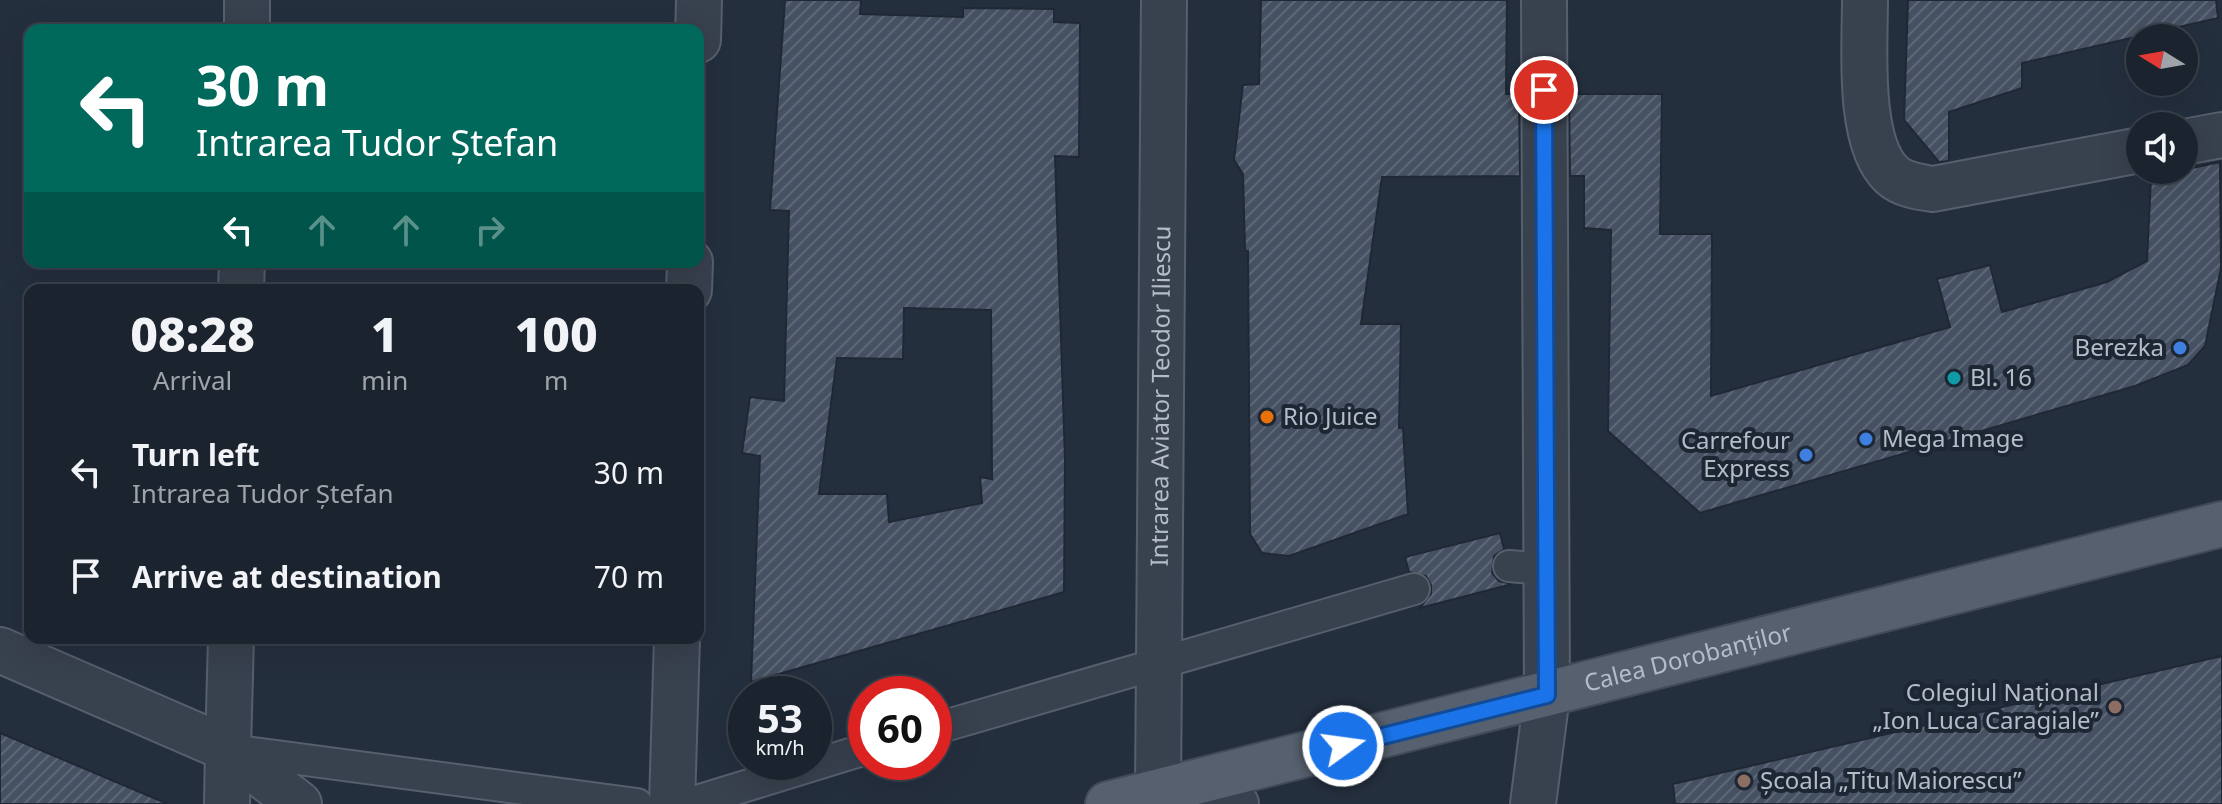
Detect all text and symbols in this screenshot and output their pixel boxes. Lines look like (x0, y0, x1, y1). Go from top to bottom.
north arrow (2126, 24, 2198, 96)
map controls (2126, 24, 2198, 184)
text: 30 m (196, 46, 329, 122)
icon: left (64, 56, 168, 160)
pin (1510, 56, 1578, 124)
icon: arrive (1522, 68, 1566, 112)
button: sound (2126, 112, 2198, 184)
text: Intrarea Tudor Ștefan (196, 118, 558, 167)
icon: left (216, 208, 260, 252)
icon: ahead (300, 208, 344, 252)
icon: ahead (384, 208, 428, 252)
icon: right (468, 208, 512, 252)
street label: Intrarea Aviator Teodor Iliescu (1142, 225, 1177, 567)
text: 08:28 (130, 301, 255, 366)
text: 1 (371, 301, 399, 366)
text: 100 (515, 301, 598, 366)
place label: Berezka (2075, 330, 2164, 363)
marker: Berezka (2171, 339, 2189, 357)
place label: Bl. 16 (1970, 360, 2032, 393)
text: Arrival (153, 362, 232, 398)
text: min (361, 362, 408, 398)
text: m (544, 362, 568, 398)
marker: Bl. 16 (1945, 369, 1963, 387)
place label: Rio Juice (1283, 399, 1378, 432)
marker: Rio Juice (1258, 408, 1276, 426)
place label: Mega Image (1882, 421, 2024, 454)
place label: Carrefour Express (1681, 423, 1790, 484)
marker: Mega Image (1857, 430, 1875, 448)
text: Turn left (132, 434, 260, 475)
marker: Carrefour Express (1797, 446, 1815, 464)
icon: left (64, 450, 108, 494)
text: 30 m (594, 452, 664, 493)
text: Intrarea Tudor Ștefan (132, 475, 394, 511)
icon: arrive (64, 554, 108, 598)
text: Arrive at destination (132, 556, 442, 597)
text: 70 m (594, 556, 664, 597)
street label: Calea Dorobanților (1580, 615, 1795, 699)
place label: Colegiul Național „Ion Luca Caragiale” (1873, 675, 2099, 736)
speed limit sign: 60 (848, 676, 952, 780)
text: 53 (757, 690, 803, 745)
marker: Colegiul Național „Ion Luca Caragiale” (2106, 698, 2124, 716)
position arrow (1301, 704, 1385, 788)
text: km/h (755, 734, 805, 761)
place label: Școala „Titu Maiorescu” (1760, 763, 2022, 796)
marker: Școala „Titu Maiorescu” (1735, 772, 1753, 790)

